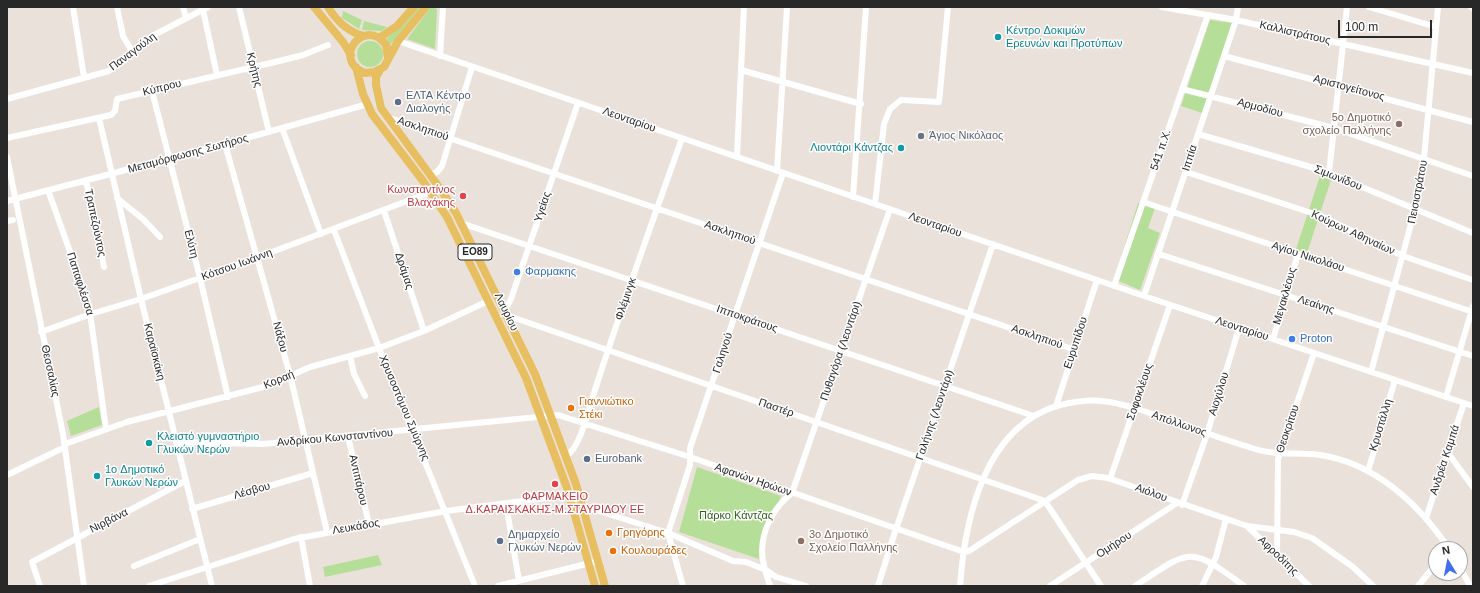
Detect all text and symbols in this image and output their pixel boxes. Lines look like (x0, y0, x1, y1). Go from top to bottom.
scale bar (1340, 12, 1434, 38)
street label: Καλλιστράτους (1258, 18, 1332, 48)
text: 100 m (1345, 20, 1378, 34)
place label: Κέντρο Δοκιμών Ερευνών και Προτύπων (1006, 24, 1122, 50)
street label: Παναγούλη (107, 30, 159, 74)
marker: Κέντρο Δοκιμών Ερευνών και Προτύπων (993, 32, 1003, 42)
street label: Κρήτης (243, 51, 265, 89)
street label: Αριστογείτονος (1312, 72, 1386, 104)
street label: Κύπρου (141, 77, 183, 99)
place label: ΕΛΤΑ Κέντρο Διαλογής (406, 89, 471, 115)
street label: Αρμοδίου (1236, 96, 1284, 120)
marker: ΕΛΤΑ Κέντρο Διαλογής (393, 97, 403, 107)
street label: Λεονταρίου (601, 105, 657, 135)
place label: 5o Δημοτικό σχολείο Παλλήνης (1302, 111, 1391, 137)
street label: Ασκληπιού (396, 114, 450, 144)
marker: 5o Δημοτικό σχολείο Παλλήνης (1394, 119, 1404, 129)
street label: 541 π.Χ. (1148, 128, 1174, 172)
place label: Άγιος Νικόλαος (929, 129, 1003, 143)
marker: Άγιος Νικόλαος (916, 131, 926, 141)
street label: Μεταμόρφωσης Σωτήρος (127, 132, 249, 176)
place label: Λιοντάρι Κάντζας (810, 141, 893, 155)
marker: Λιοντάρι Κάντζας (896, 143, 906, 153)
street label: Ιππία (1180, 143, 1200, 173)
street label: Πεισιστράτου (1405, 159, 1431, 225)
street label: Σιμωνίδου (1312, 162, 1364, 194)
place label: Κωνσταντίνος Βλαχάκης (387, 183, 455, 209)
street label: Τραπεζούντος (81, 188, 109, 258)
street label: Υγείας (532, 190, 554, 224)
marker: Κωνσταντίνος Βλαχάκης (458, 191, 468, 201)
street label: Κούρων Αθηναίων (1309, 208, 1397, 258)
street label: Λεονταρίου (907, 210, 963, 240)
street label: Ασκληπιού (703, 218, 757, 248)
street label: Ελύτη (181, 228, 201, 260)
street label: Αγίου Νικολάου (1270, 239, 1346, 275)
road number: ΕΟ89 (458, 244, 492, 260)
street label: Κότσου Ιωάννη (200, 246, 274, 284)
street label: Παπαφλέσσα (64, 251, 96, 317)
street label: Δράμας (392, 251, 416, 291)
place label: Φαρμακης (525, 265, 576, 279)
street label: Μεγακλέους (1270, 266, 1300, 326)
marker: Φαρμακης (512, 267, 522, 277)
street label: Φλέμινγκ (613, 276, 639, 322)
street label: Λαυρίου (491, 291, 521, 333)
street label: Λεαίνης (1296, 293, 1336, 317)
street label: Πυθαγόρα (Λεοντάρι) (818, 300, 864, 402)
street label: Ιπποκράτους (715, 302, 779, 336)
street label: Λεονταρίου (1214, 314, 1270, 344)
street label: Ευρυπίδου (1061, 315, 1091, 371)
street label: Νάξου (270, 320, 290, 354)
street label: Καραϊσκάκη (140, 322, 168, 382)
street label: Ασκληπιού (1010, 322, 1064, 352)
street label: Γαληνού (710, 331, 736, 375)
place label: Proton (1300, 332, 1332, 346)
marker: Proton (1287, 334, 1297, 344)
street label: Θεσσαλίας (38, 344, 62, 398)
street label: Χρυσοστόμου Σμύρνης (376, 353, 432, 463)
street label: Σοφοκλέους (1124, 362, 1156, 422)
street label: Κοραή (262, 368, 296, 392)
street label: Γαλήνης (Λεοντάρι) (913, 368, 957, 462)
street label: Αιοχύλου (1206, 371, 1232, 417)
place label: Γιαννιώτικο Στέκι (579, 395, 634, 421)
street label: Παστέρ (757, 396, 795, 420)
street label: Κρυστάλλη (1367, 397, 1395, 453)
marker: Γιαννιώτικο Στέκι (566, 403, 576, 413)
street label: Θεοκρίτου (1274, 403, 1302, 455)
street label: Απόλλωνος (1150, 408, 1208, 440)
street label: Ανδρέα Καμπά (1427, 423, 1463, 497)
street label: Ανδρίκου Κωνσταντίνου (276, 426, 394, 450)
place label: Κλειστό γυμναστήριο Γλυκών Νερών (157, 430, 259, 456)
marker: Κλειστό γυμναστήριο Γλυκών Νερών (144, 438, 154, 448)
place label: Eurobank (595, 452, 642, 466)
street label: Αντιπάρου (346, 453, 370, 507)
marker: Eurobank (582, 454, 592, 464)
street label: Αφανών Ηρώων (713, 461, 793, 499)
place label: 1ο Δημοτικό Γλυκών Νερών (105, 463, 178, 489)
marker: 1ο Δημοτικό Γλυκών Νερών (92, 471, 102, 481)
street label: Λέσβου (232, 479, 272, 503)
marker: ΦΑΡΜΑΚΕΙΟ Δ.ΚΑΡΑΙΣΚΑΚΗΣ-Μ.ΣΤΑΥΡΙΔΟΥ ΕΕ (550, 479, 560, 489)
street label: Αιόλου (1133, 481, 1169, 505)
place label: ΦΑΡΜΑΚΕΙΟ Δ.ΚΑΡΑΙΣΚΑΚΗΣ-Μ.ΣΤΑΥΡΙΔΟΥ ΕΕ (466, 490, 644, 516)
street label: Νιρβάνα (88, 506, 130, 536)
park label: Πάρκο Κάντζας (699, 509, 773, 523)
street label: Λευκάδος (331, 516, 381, 538)
place label: Γρηγόρης (617, 526, 665, 540)
place label: Δημαρχείο Γλυκών Νερών (508, 528, 581, 554)
marker: Γρηγόρης (604, 528, 614, 538)
place label: 3ο Δημοτικό Σχολείο Παλλήνης (809, 528, 898, 554)
street label: Ομήρου (1094, 529, 1134, 561)
street label: Αφροδίτης (1255, 533, 1301, 579)
marker: Δημαρχείο Γλυκών Νερών (495, 536, 505, 546)
marker: 3ο Δημοτικό Σχολείο Παλλήνης (796, 536, 806, 546)
north arrow (1428, 541, 1468, 581)
place label: Κουλουράδες (621, 544, 687, 558)
text: N (1441, 544, 1451, 557)
marker: Κουλουράδες (608, 546, 618, 556)

